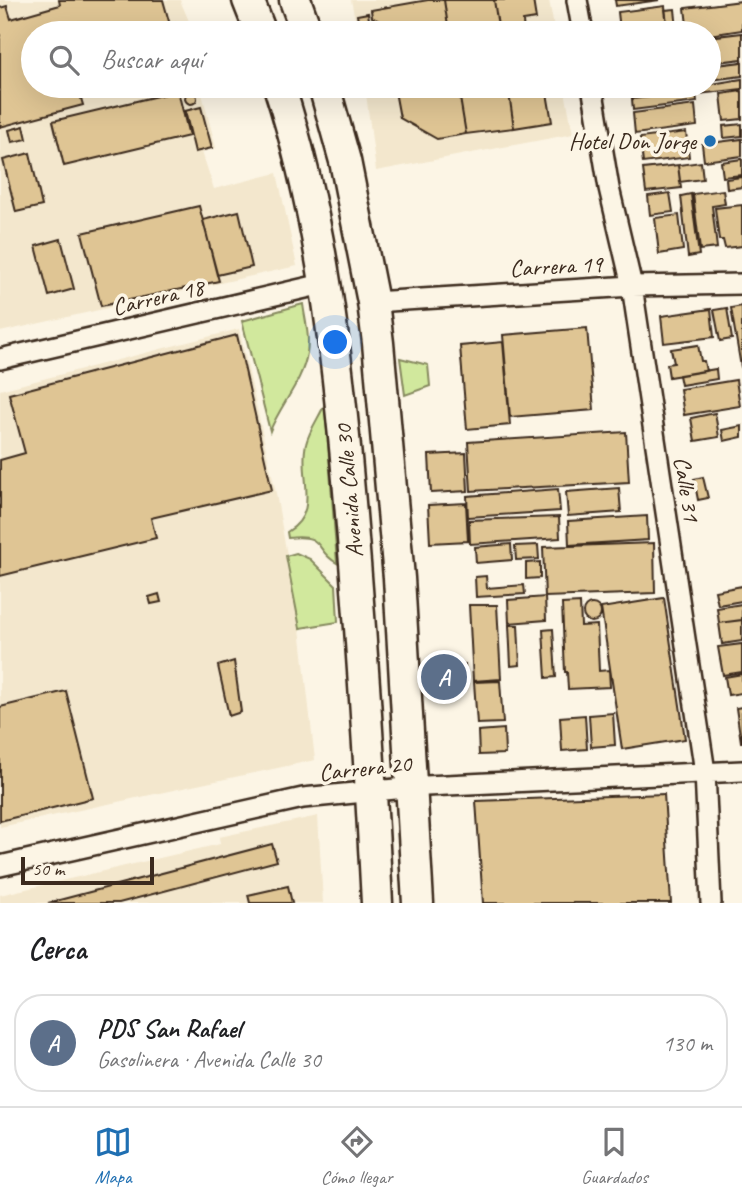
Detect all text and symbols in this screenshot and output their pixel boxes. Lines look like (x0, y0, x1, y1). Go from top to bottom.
search box (21, 21, 721, 98)
icon: search (45, 41, 83, 79)
text: Buscar aquí (101, 43, 203, 76)
place label: Hotel Don Jorge (569, 126, 698, 156)
marker: Hotel Don Jorge (702, 133, 718, 149)
street label: Carrera 19 (509, 248, 605, 283)
street label: Carrera 18 (109, 271, 209, 322)
your location (318, 325, 352, 359)
street label: Avenida Calle 30 (328, 421, 370, 559)
street label: Calle 31 (667, 454, 707, 525)
pin: A (421, 651, 467, 703)
street label: Carrera 20 (317, 748, 415, 788)
scale bar (21, 854, 154, 886)
text: 50 m (32, 857, 64, 881)
text: Cerca (28, 930, 86, 968)
text: PDS San Rafael (97, 1012, 241, 1045)
text: A (47, 1029, 59, 1058)
text: 130 m (663, 1029, 712, 1058)
text: Gasolinera · Avenida Calle 30 (97, 1045, 321, 1074)
tab: Mapa (94, 1123, 132, 1189)
tab: Cómo llegar (321, 1123, 393, 1189)
tab: Guardados (581, 1123, 648, 1189)

